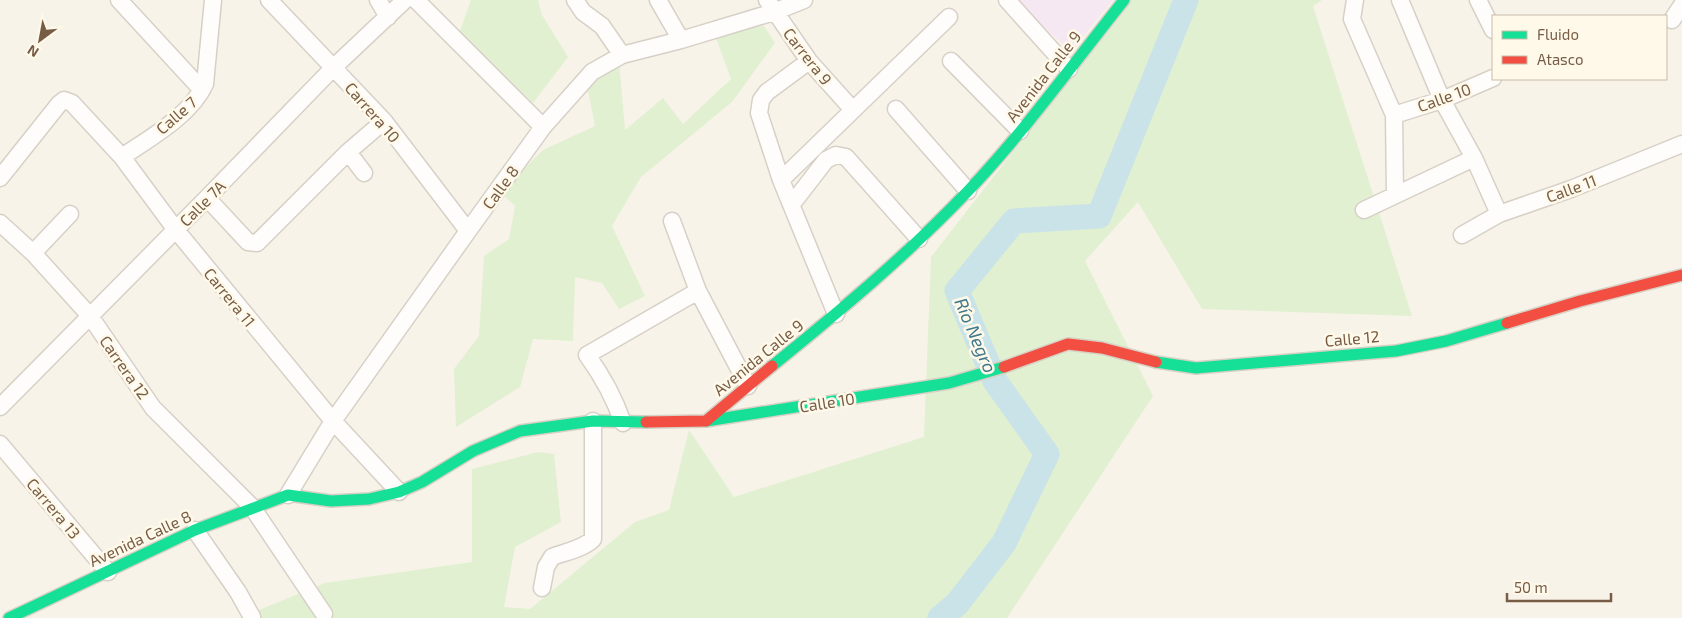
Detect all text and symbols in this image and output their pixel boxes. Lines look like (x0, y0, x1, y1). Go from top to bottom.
north arrow (15, 15, 65, 65)
legend (1492, 15, 1667, 80)
street label: Carrera 9 (780, 24, 836, 88)
text: Fluido (1537, 25, 1579, 43)
street label: Avenida Calle 9 (1002, 27, 1084, 125)
text: N (24, 42, 42, 61)
text: Atasco (1537, 50, 1583, 68)
street label: Carrera 10 (342, 78, 404, 146)
street label: Calle 10 (1415, 79, 1473, 115)
street label: Calle 7 (152, 92, 200, 138)
street label: Calle 8 (478, 161, 522, 213)
street label: Calle 11 (1543, 170, 1599, 206)
street label: Calle 7A (175, 176, 229, 230)
street label: Carrera 11 (200, 264, 260, 330)
water label: Río Negro (950, 294, 1002, 376)
street label: Avenida Calle 9 (709, 315, 807, 399)
street label: Calle 12 (1324, 326, 1380, 350)
street label: Carrera 12 (96, 332, 154, 402)
street label: Calle 10 (798, 388, 856, 416)
street label: Carrera 13 (23, 474, 85, 542)
street label: Avenida Calle 8 (86, 506, 194, 570)
scale bar (1507, 570, 1611, 602)
text: 50 m (1514, 578, 1548, 596)

